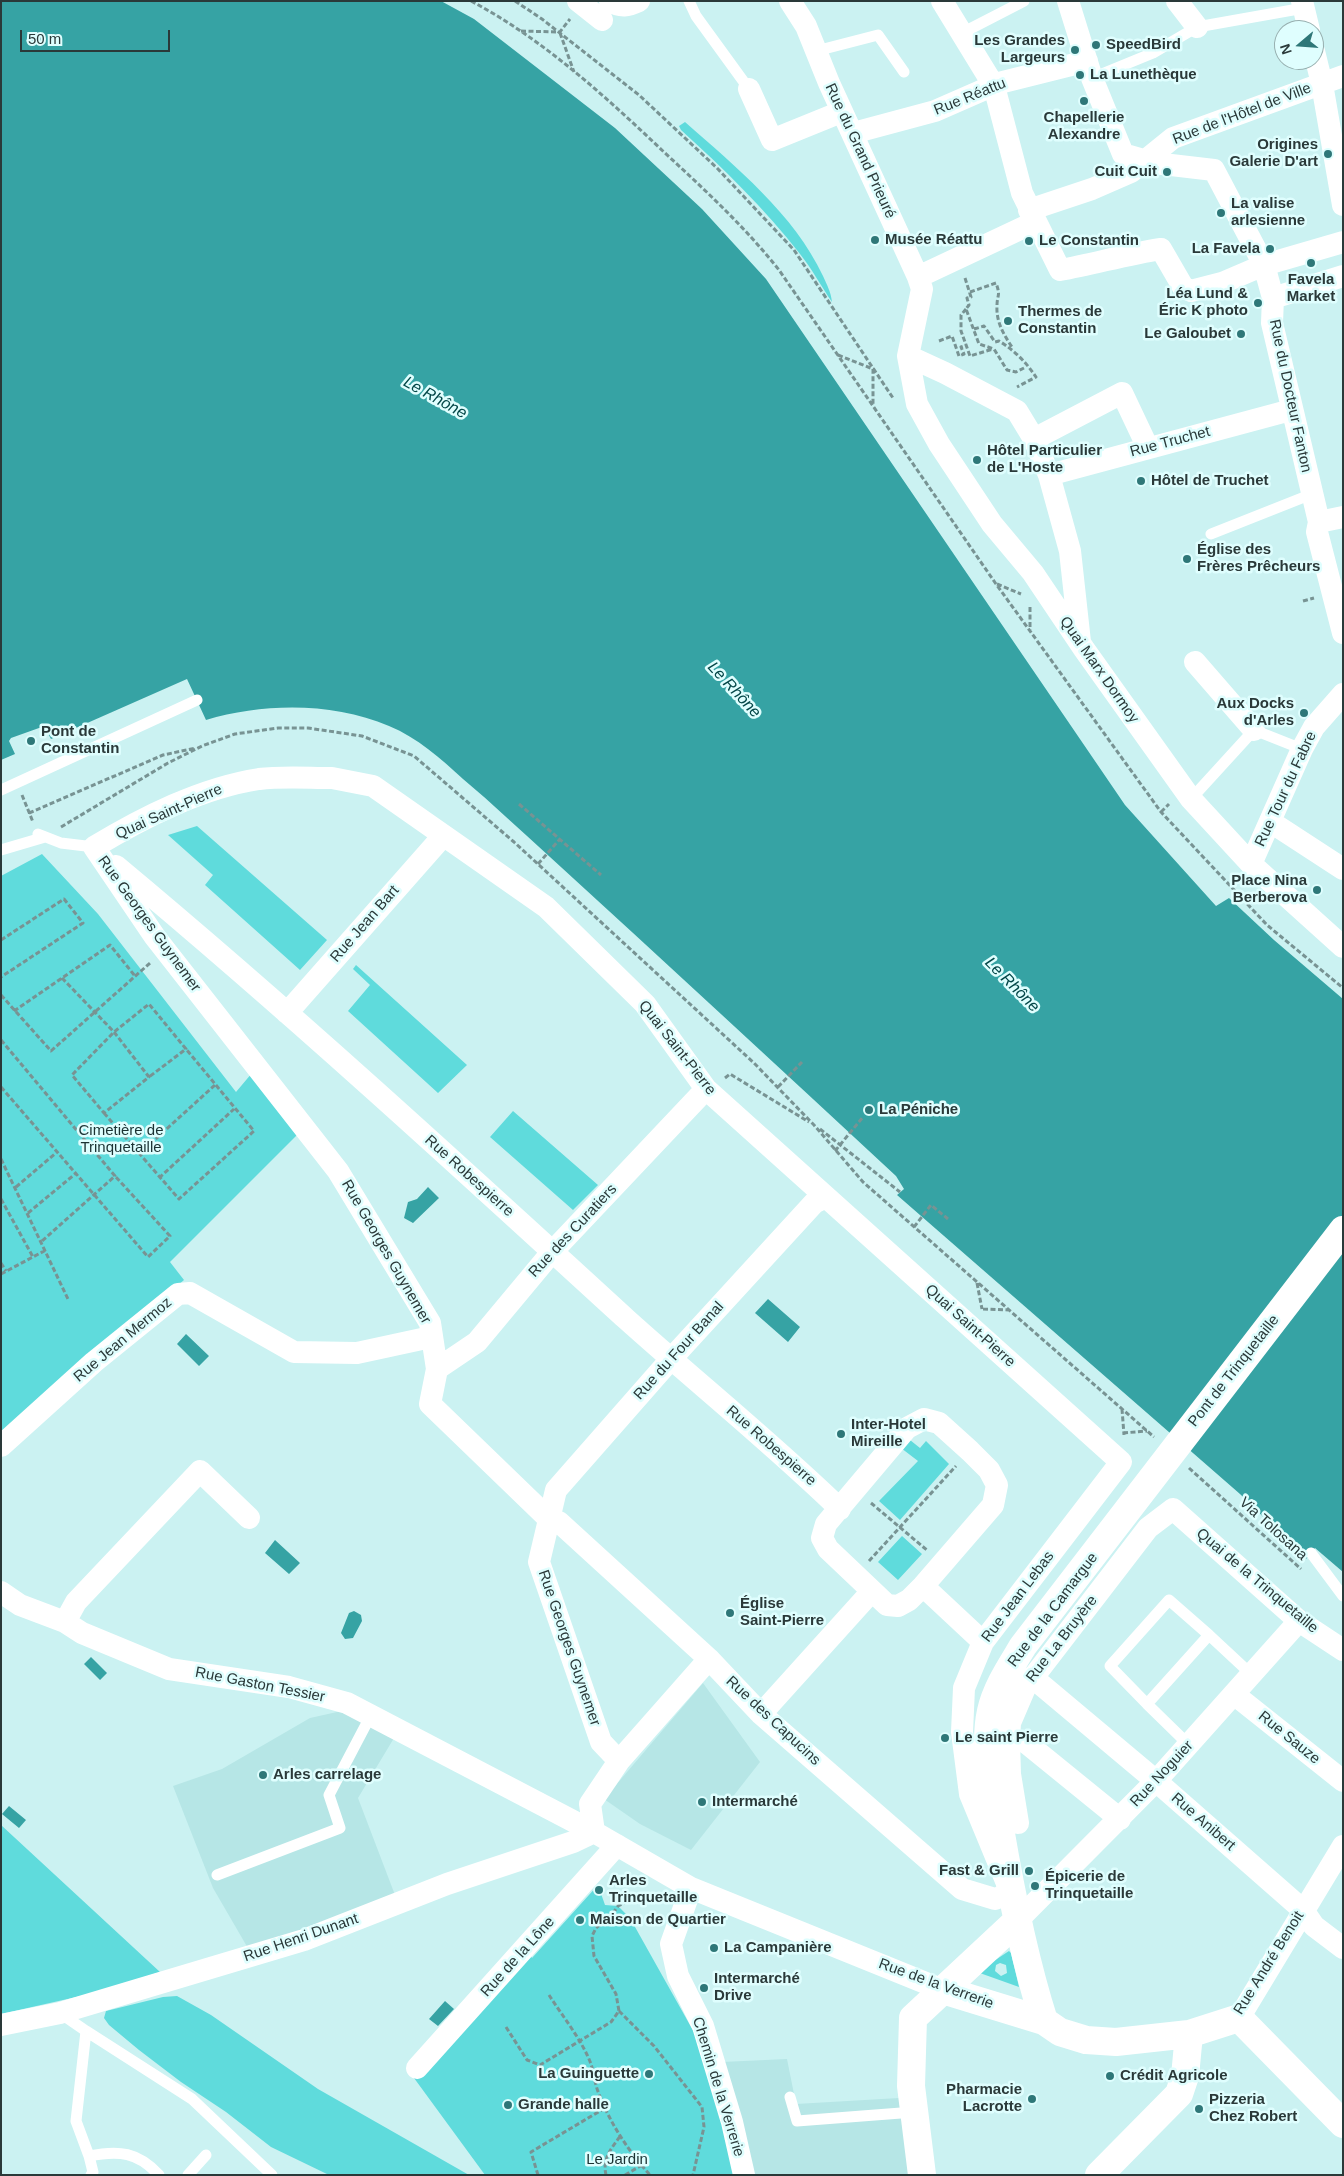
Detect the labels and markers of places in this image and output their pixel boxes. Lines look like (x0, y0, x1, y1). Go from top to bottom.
place label: Les Grandes Largeurs (974, 32, 1065, 67)
place label: SpeedBird (1106, 36, 1181, 54)
marker: SpeedBird (1090, 39, 1102, 51)
marker: Les Grandes Largeurs (1069, 44, 1081, 56)
place label: La Lunethèque (1090, 66, 1197, 84)
marker: La Lunethèque (1074, 69, 1086, 81)
marker: Chapellerie Alexandre (1078, 95, 1090, 107)
place label: Chapellerie Alexandre (1044, 109, 1124, 144)
place label: Origines Galerie D'art (1229, 136, 1318, 171)
marker: Origines Galerie D'art (1322, 148, 1334, 160)
place label: Cuit Cuit (1095, 163, 1157, 181)
marker: Cuit Cuit (1161, 166, 1173, 178)
place label: La valise arlesienne (1231, 195, 1305, 230)
marker: La valise arlesienne (1215, 207, 1227, 219)
place label: Musée Réattu (885, 231, 983, 249)
place label: Le Constantin (1039, 232, 1139, 250)
marker: Musée Réattu (869, 234, 881, 246)
marker: Le Constantin (1023, 235, 1035, 247)
place label: La Favela (1192, 240, 1260, 258)
marker: La Favela (1264, 243, 1276, 255)
marker: Favela Market (1305, 257, 1317, 269)
place label: Favela Market (1287, 271, 1335, 306)
place label: Léa Lund & Éric K photo (1159, 285, 1248, 320)
marker: Léa Lund & Éric K photo (1252, 297, 1264, 309)
place label: Thermes de Constantin (1018, 303, 1102, 338)
marker: Thermes de Constantin (1002, 315, 1014, 327)
place label: Le Galoubet (1144, 325, 1231, 343)
marker: Le Galoubet (1235, 328, 1247, 340)
place label: Hôtel Particulier de L'Hoste (987, 442, 1102, 477)
marker: Hôtel Particulier de L'Hoste (971, 454, 983, 466)
place label: Hôtel de Truchet (1151, 472, 1269, 490)
marker: Hôtel de Truchet (1135, 475, 1147, 487)
place label: Église des Frères Prêcheurs (1197, 541, 1320, 576)
marker: Église des Frères Prêcheurs (1181, 553, 1193, 565)
place label: Aux Docks d'Arles (1216, 695, 1294, 730)
marker: Aux Docks d'Arles (1298, 707, 1310, 719)
place label: Pont de Constantin (41, 723, 119, 758)
marker: Pont de Constantin (25, 735, 37, 747)
place label: Place Nina Berberova (1231, 872, 1307, 907)
marker: Place Nina Berberova (1311, 884, 1323, 896)
place label: La Péniche (879, 1101, 958, 1119)
marker: La Péniche (863, 1104, 875, 1116)
place label: Inter-Hotel Mireille (851, 1416, 926, 1451)
marker: Inter-Hotel Mireille (835, 1428, 847, 1440)
place label: Église Saint-Pierre (740, 1595, 824, 1630)
marker: Église Saint-Pierre (724, 1607, 736, 1619)
place label: Le saint Pierre (955, 1729, 1058, 1747)
marker: Le saint Pierre (939, 1732, 951, 1744)
place label: Arles carrelage (273, 1766, 381, 1784)
marker: Arles carrelage (257, 1769, 269, 1781)
place label: Intermarché (712, 1793, 798, 1811)
marker: Intermarché (696, 1796, 708, 1808)
place label: Fast & Grill (939, 1862, 1019, 1880)
marker: Fast & Grill (1023, 1865, 1035, 1877)
place label: Épicerie de Trinquetaille (1045, 1868, 1133, 1903)
place label: Arles Trinquetaille (609, 1872, 697, 1907)
marker: Épicerie de Trinquetaille (1029, 1880, 1041, 1892)
marker: Arles Trinquetaille (593, 1884, 605, 1896)
place label: Maison de Quartier (590, 1911, 726, 1929)
marker: Maison de Quartier (574, 1914, 586, 1926)
place label: La Campanière (724, 1939, 832, 1957)
marker: La Campanière (708, 1942, 720, 1954)
place label: Intermarché Drive (714, 1970, 800, 2005)
marker: Intermarché Drive (698, 1982, 710, 1994)
place label: La Guinguette (538, 2065, 639, 2083)
place label: Crédit Agricole (1120, 2067, 1228, 2085)
marker: La Guinguette (643, 2068, 655, 2080)
marker: Crédit Agricole (1104, 2070, 1116, 2082)
place label: Pharmacie Lacrotte (946, 2081, 1022, 2116)
place label: Pizzeria Chez Robert (1209, 2091, 1297, 2126)
marker: Pharmacie Lacrotte (1026, 2093, 1038, 2105)
place label: Grande halle (518, 2096, 609, 2114)
marker: Grande halle (502, 2099, 514, 2111)
marker: Pizzeria Chez Robert (1193, 2103, 1205, 2115)

